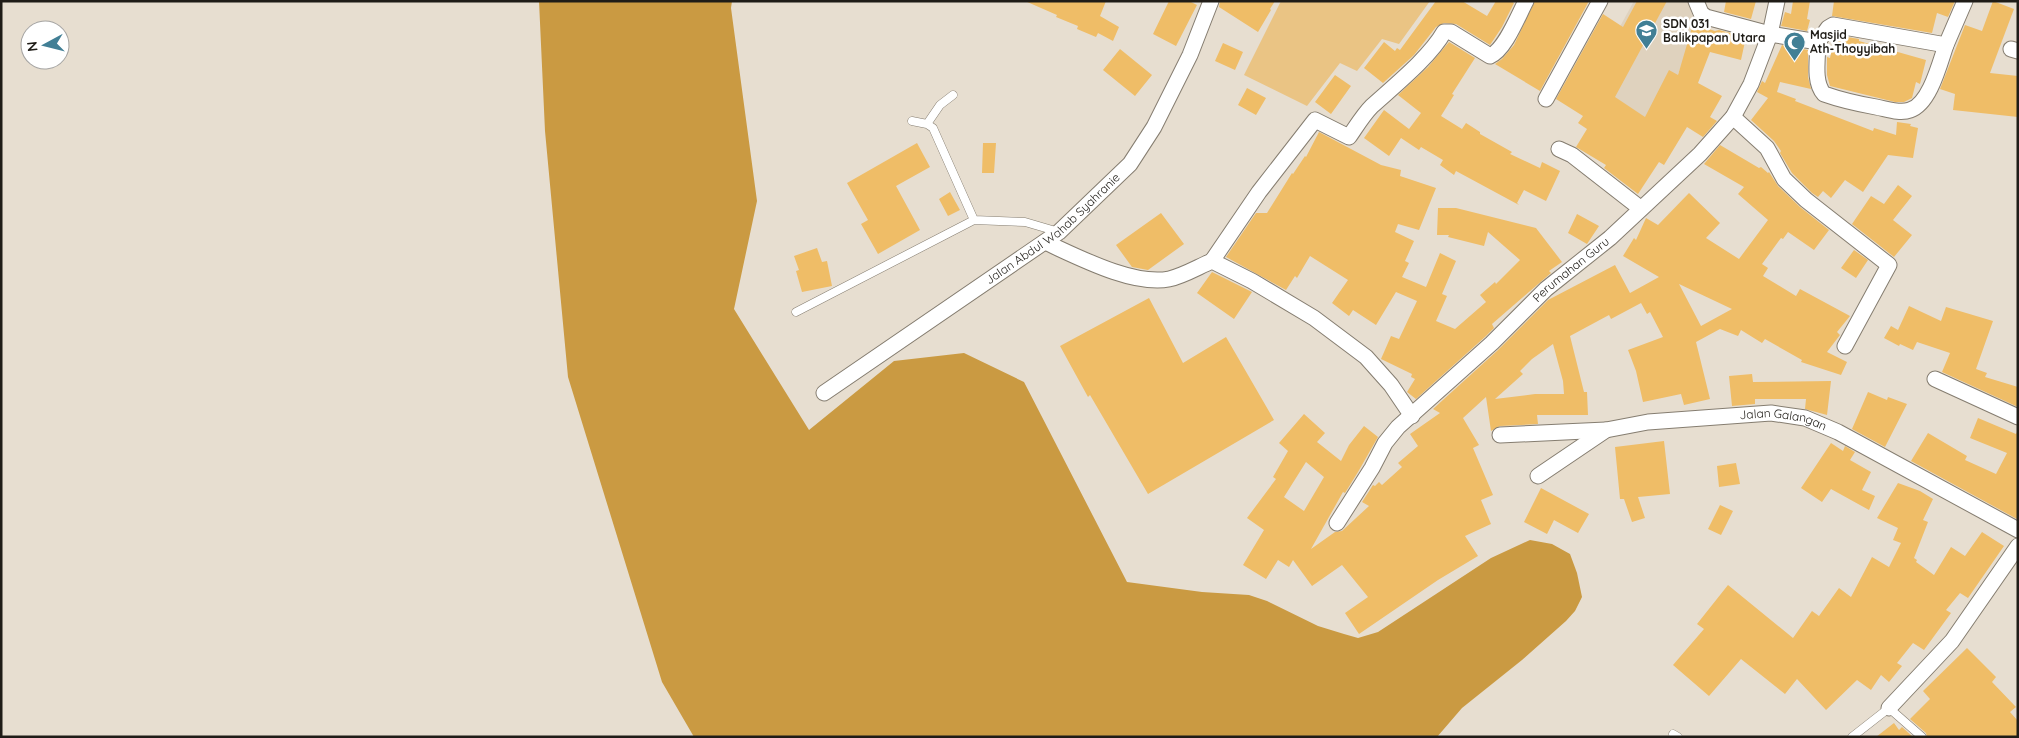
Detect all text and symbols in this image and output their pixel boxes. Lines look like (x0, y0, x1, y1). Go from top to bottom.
place label: SDN 031 Balikpapan Utara (1663, 16, 1765, 45)
school or university icon: SDN 031 Balikpapan Utara (1635, 19, 1659, 50)
north arrow (20, 20, 70, 70)
place label: Masjid Ath-Thoyyibah (1810, 27, 1895, 56)
mosque icon: Masjid Ath-Thoyyibah (1782, 30, 1806, 61)
text: N (23, 40, 42, 53)
street label: Jalan Abdul Wahab Syahranie (982, 170, 1123, 287)
street label: Perumahan Guru (1529, 234, 1612, 305)
street label: Jalan Galangan (1739, 405, 1829, 433)

